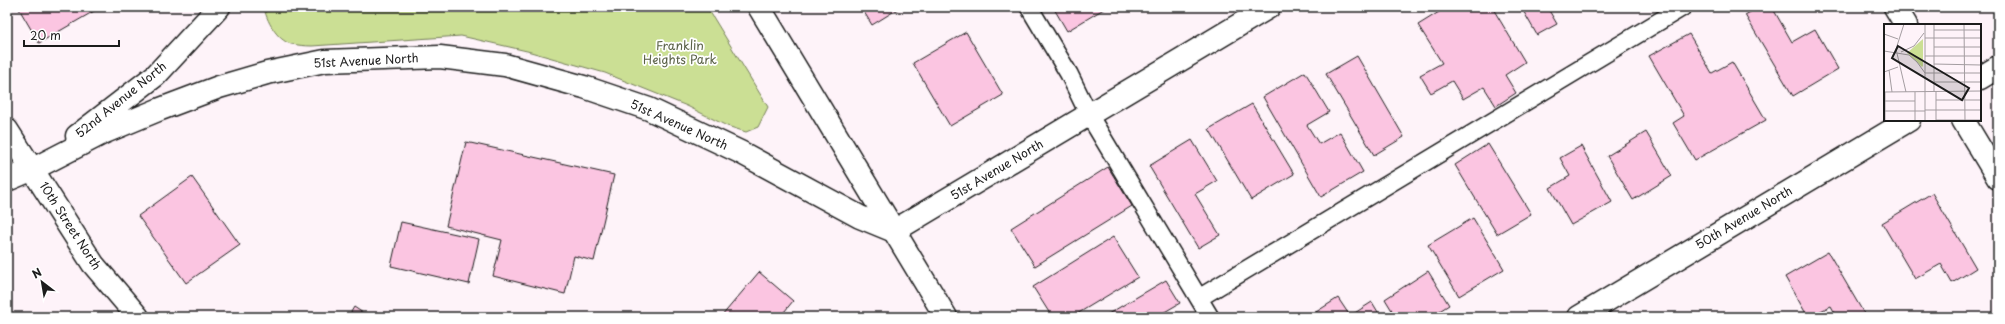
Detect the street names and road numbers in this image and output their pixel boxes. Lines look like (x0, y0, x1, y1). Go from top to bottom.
street label: 51st Avenue North (313, 48, 419, 72)
street label: 52nd Avenue North (71, 57, 170, 142)
street label: 51st Avenue North (628, 94, 731, 154)
street label: 51st Avenue North (947, 134, 1046, 204)
street label: 10th Street North (36, 179, 104, 273)
street label: 50th Avenue North (1692, 181, 1795, 253)

